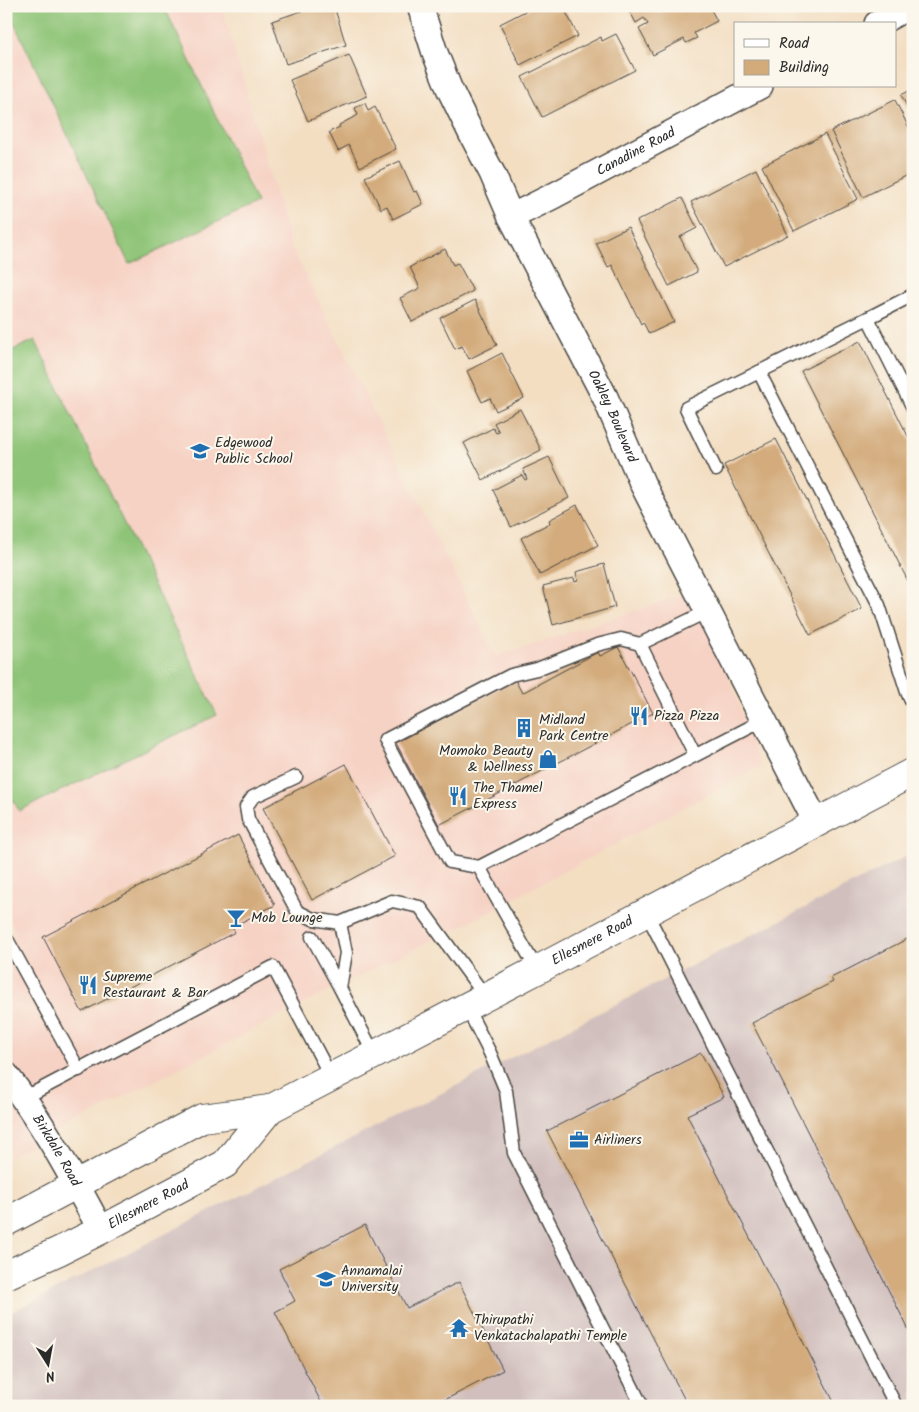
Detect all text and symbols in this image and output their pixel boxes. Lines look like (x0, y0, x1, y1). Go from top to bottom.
legend (734, 22, 896, 88)
text: Road (779, 32, 810, 56)
text: Building (779, 56, 829, 80)
street label: Canadine Road (593, 121, 680, 182)
street label: Oakley Boulevard (582, 366, 643, 467)
place label: Edgewood Public School (215, 432, 293, 470)
school or university icon: Edgewood Public School (189, 440, 211, 462)
restaurant icon: Pizza Pizza (628, 705, 650, 727)
place label: Pizza Pizza (654, 705, 719, 727)
place label: Midland Park Centre (539, 709, 609, 747)
building icon: Midland Park Centre (513, 717, 535, 739)
place label: Momoko Beauty & Wellness (439, 740, 533, 778)
shop icon: Momoko Beauty & Wellness (537, 748, 559, 770)
place label: The Thamel Express (473, 777, 543, 815)
restaurant icon: The Thamel Express (447, 785, 469, 807)
bar icon: Mob Lounge (225, 907, 247, 929)
place label: Mob Lounge (251, 907, 323, 929)
street label: Ellesmere Road (548, 910, 638, 971)
place label: Supreme Restaurant & Bar (103, 966, 209, 1004)
restaurant icon: Supreme Restaurant & Bar (77, 974, 99, 996)
street label: Birkdale Road (26, 1110, 87, 1192)
office icon: Airliners (568, 1129, 590, 1151)
place label: Airliners (594, 1129, 642, 1151)
street label: Ellesmere Road (104, 1173, 194, 1235)
place label: Annamalai University (341, 1260, 403, 1298)
school or university icon: Annamalai University (315, 1268, 337, 1290)
place label: Thirupathi Venkatachalapathi Temple (474, 1309, 628, 1347)
temple icon: Thirupathi Venkatachalapathi Temple (448, 1317, 470, 1339)
north arrow (22, 1340, 72, 1390)
text: N (44, 1364, 57, 1387)

